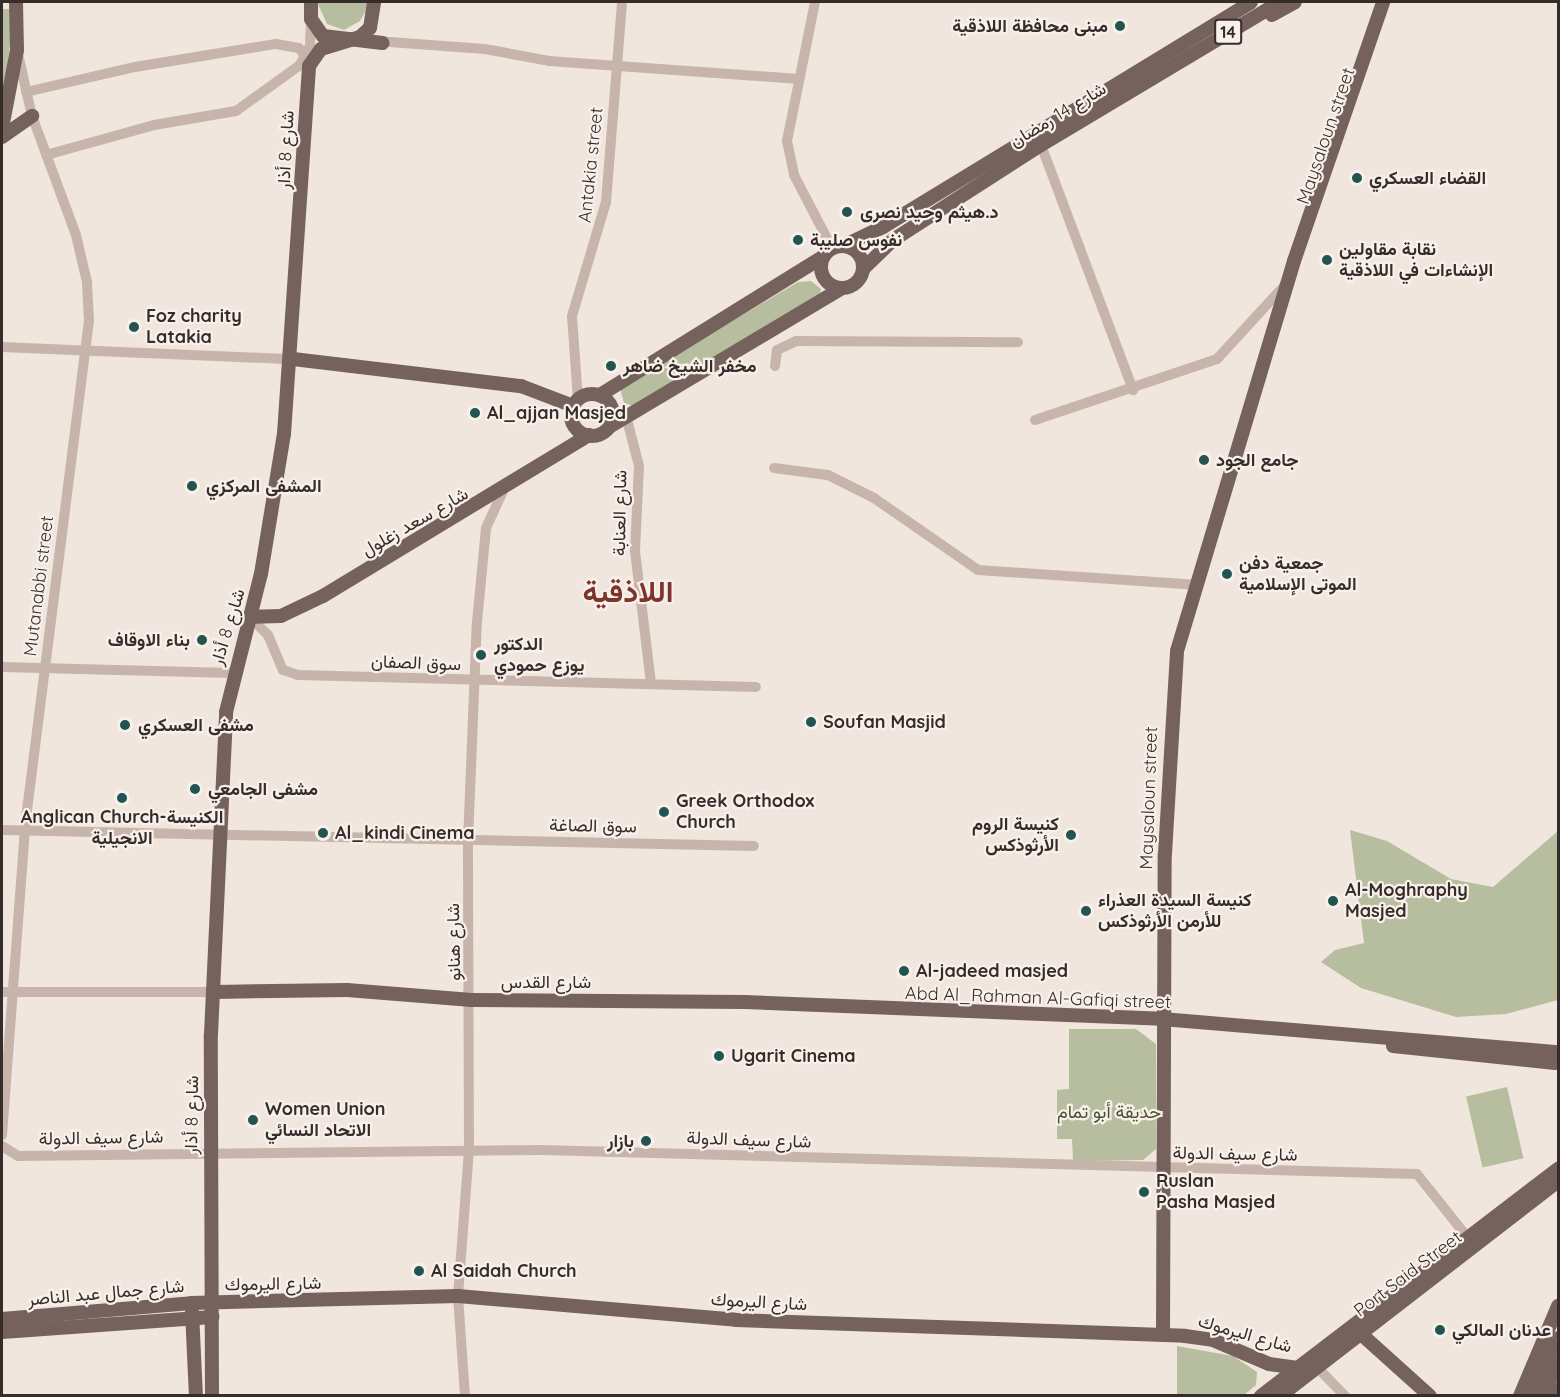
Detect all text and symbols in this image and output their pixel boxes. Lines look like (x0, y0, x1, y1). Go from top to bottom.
place label: مبنى محافظة اللاذقية (952, 15, 1108, 37)
marker: مبنى محافظة اللاذقية (1113, 19, 1127, 33)
road number: 14 (1213, 19, 1243, 45)
street label: Maysaloun street (1292, 65, 1360, 207)
street label: شارع 14 رمضان (1006, 78, 1110, 152)
street label: Antakia street (574, 106, 608, 224)
street label: شارع 8 أذار (273, 110, 299, 190)
place label: القضاء العسكري (1369, 167, 1486, 189)
marker: القضاء العسكري (1350, 171, 1364, 185)
place label: د.هيثم وحيد نصرى (860, 201, 999, 223)
marker: د.هيثم وحيد نصرى (838, 203, 856, 221)
place label: نفوس صليبة (810, 229, 902, 251)
marker: نفوس صليبة (791, 233, 805, 247)
place label: نقابة مقاولين الإنشاءات في اللاذقية (1339, 239, 1493, 282)
marker: نقابة مقاولين الإنشاءات في اللاذقية (1320, 253, 1334, 267)
place label: Foz charity Latakia (146, 306, 242, 348)
marker: Foz charity Latakia (127, 320, 141, 334)
place label: مخفر الشيخ ضاهر (623, 355, 757, 377)
marker: مخفر الشيخ ضاهر (604, 359, 618, 373)
place label: Al_ajjan Masjed (487, 402, 626, 424)
marker: Al_ajjan Masjed (468, 406, 482, 420)
place label: جامع الجود (1216, 449, 1298, 471)
marker: جامع الجود (1197, 453, 1211, 467)
street label: شارع العنابة (608, 470, 632, 556)
place label: المشفى المركزي (206, 475, 322, 497)
marker: المشفى المركزي (183, 477, 201, 495)
street label: شارع سعد زغلول (358, 483, 472, 561)
street label: Mutanabbi street (20, 514, 58, 658)
place label: جمعية دفن الموتى الإسلامية (1239, 553, 1357, 596)
marker: جمعية دفن الموتى الإسلامية (1220, 567, 1234, 581)
district label: اللاذقية (583, 573, 673, 609)
street label: شارع 8 أذار (206, 586, 250, 668)
place label: بناء الاوقاف (108, 629, 190, 651)
marker: بناء الاوقاف (195, 633, 209, 647)
place label: الدكتور يوزع حمودي (494, 634, 585, 676)
marker: الدكتور يوزع حمودي (472, 646, 490, 664)
street label: سوق الصفان (371, 651, 461, 675)
place label: Soufan Masjid (823, 711, 946, 733)
place label: مشفى العسكري (138, 714, 254, 736)
marker: Soufan Masjid (804, 715, 818, 729)
marker: مشفى العسكري (116, 716, 134, 734)
street label: Maysaloun street (1136, 726, 1162, 870)
place label: مشفى الجامعي (208, 778, 318, 800)
marker: مشفى الجامعي (186, 780, 204, 798)
marker: Anglican Church-الكنيسة الانجيلية (115, 791, 129, 805)
place label: Greek Orthodox Church (676, 791, 814, 834)
marker: Greek Orthodox Church (657, 805, 671, 819)
place label: Anglican Church-الكنيسة الانجيلية (21, 807, 223, 850)
street label: سوق الصاغة (549, 814, 637, 838)
place label: كنيسة الروم الأرثوذكس (972, 814, 1059, 856)
place label: Al_kindi Cinema (335, 822, 475, 844)
marker: Al_kindi Cinema (316, 826, 330, 840)
marker: كنيسة الروم الأرثوذكس (1064, 828, 1078, 842)
place label: Al-Moghraphy Masjed (1345, 880, 1468, 922)
place label: كنيسة السيدة العذراء للأرمن الأرثوذكس (1098, 890, 1252, 932)
marker: Al-Moghraphy Masjed (1326, 894, 1340, 908)
street label: شارع هنانو (443, 903, 465, 981)
marker: كنيسة السيدة العذراء للأرمن الأرثوذكس (1079, 904, 1093, 918)
place label: Al-jadeed masjed (916, 960, 1068, 982)
marker: Al-jadeed masjed (897, 964, 911, 978)
street label: شارع القدس (501, 971, 591, 993)
street label: Abd Al_Rahman Al-Gafiqi street (905, 983, 1171, 1013)
place label: Ugarit Cinema (731, 1045, 856, 1067)
marker: Ugarit Cinema (712, 1049, 726, 1063)
street label: شارع 8 أذار (181, 1075, 203, 1155)
place label: Women Union الاتحاد النسائي (265, 1099, 386, 1142)
park label: حديقة أبو تمام (1057, 1101, 1161, 1123)
marker: Women Union الاتحاد النسائي (246, 1113, 260, 1127)
street label: شارع سيف الدولة (38, 1126, 164, 1150)
street label: شارع سيف الدولة (686, 1127, 812, 1153)
place label: بازار (607, 1130, 634, 1152)
marker: بازار (639, 1134, 653, 1148)
street label: شارع سيف الدولة (1172, 1142, 1298, 1166)
place label: Ruslan Pasha Masjed (1156, 1171, 1275, 1214)
marker: Ruslan Pasha Masjed (1137, 1185, 1151, 1199)
street label: Port Said Street (1350, 1226, 1466, 1322)
place label: Al Saidah Church (431, 1260, 577, 1282)
marker: Al Saidah Church (412, 1264, 426, 1278)
street label: شارع اليرموك (225, 1272, 321, 1296)
street label: شارع جمال عبد الناصر (27, 1275, 185, 1311)
street label: شارع اليرموك (710, 1289, 808, 1315)
street label: شارع اليرموك (1196, 1310, 1294, 1358)
place label: عدنان المالكي (1452, 1319, 1551, 1341)
marker: عدنان المالكي (1433, 1323, 1447, 1337)

